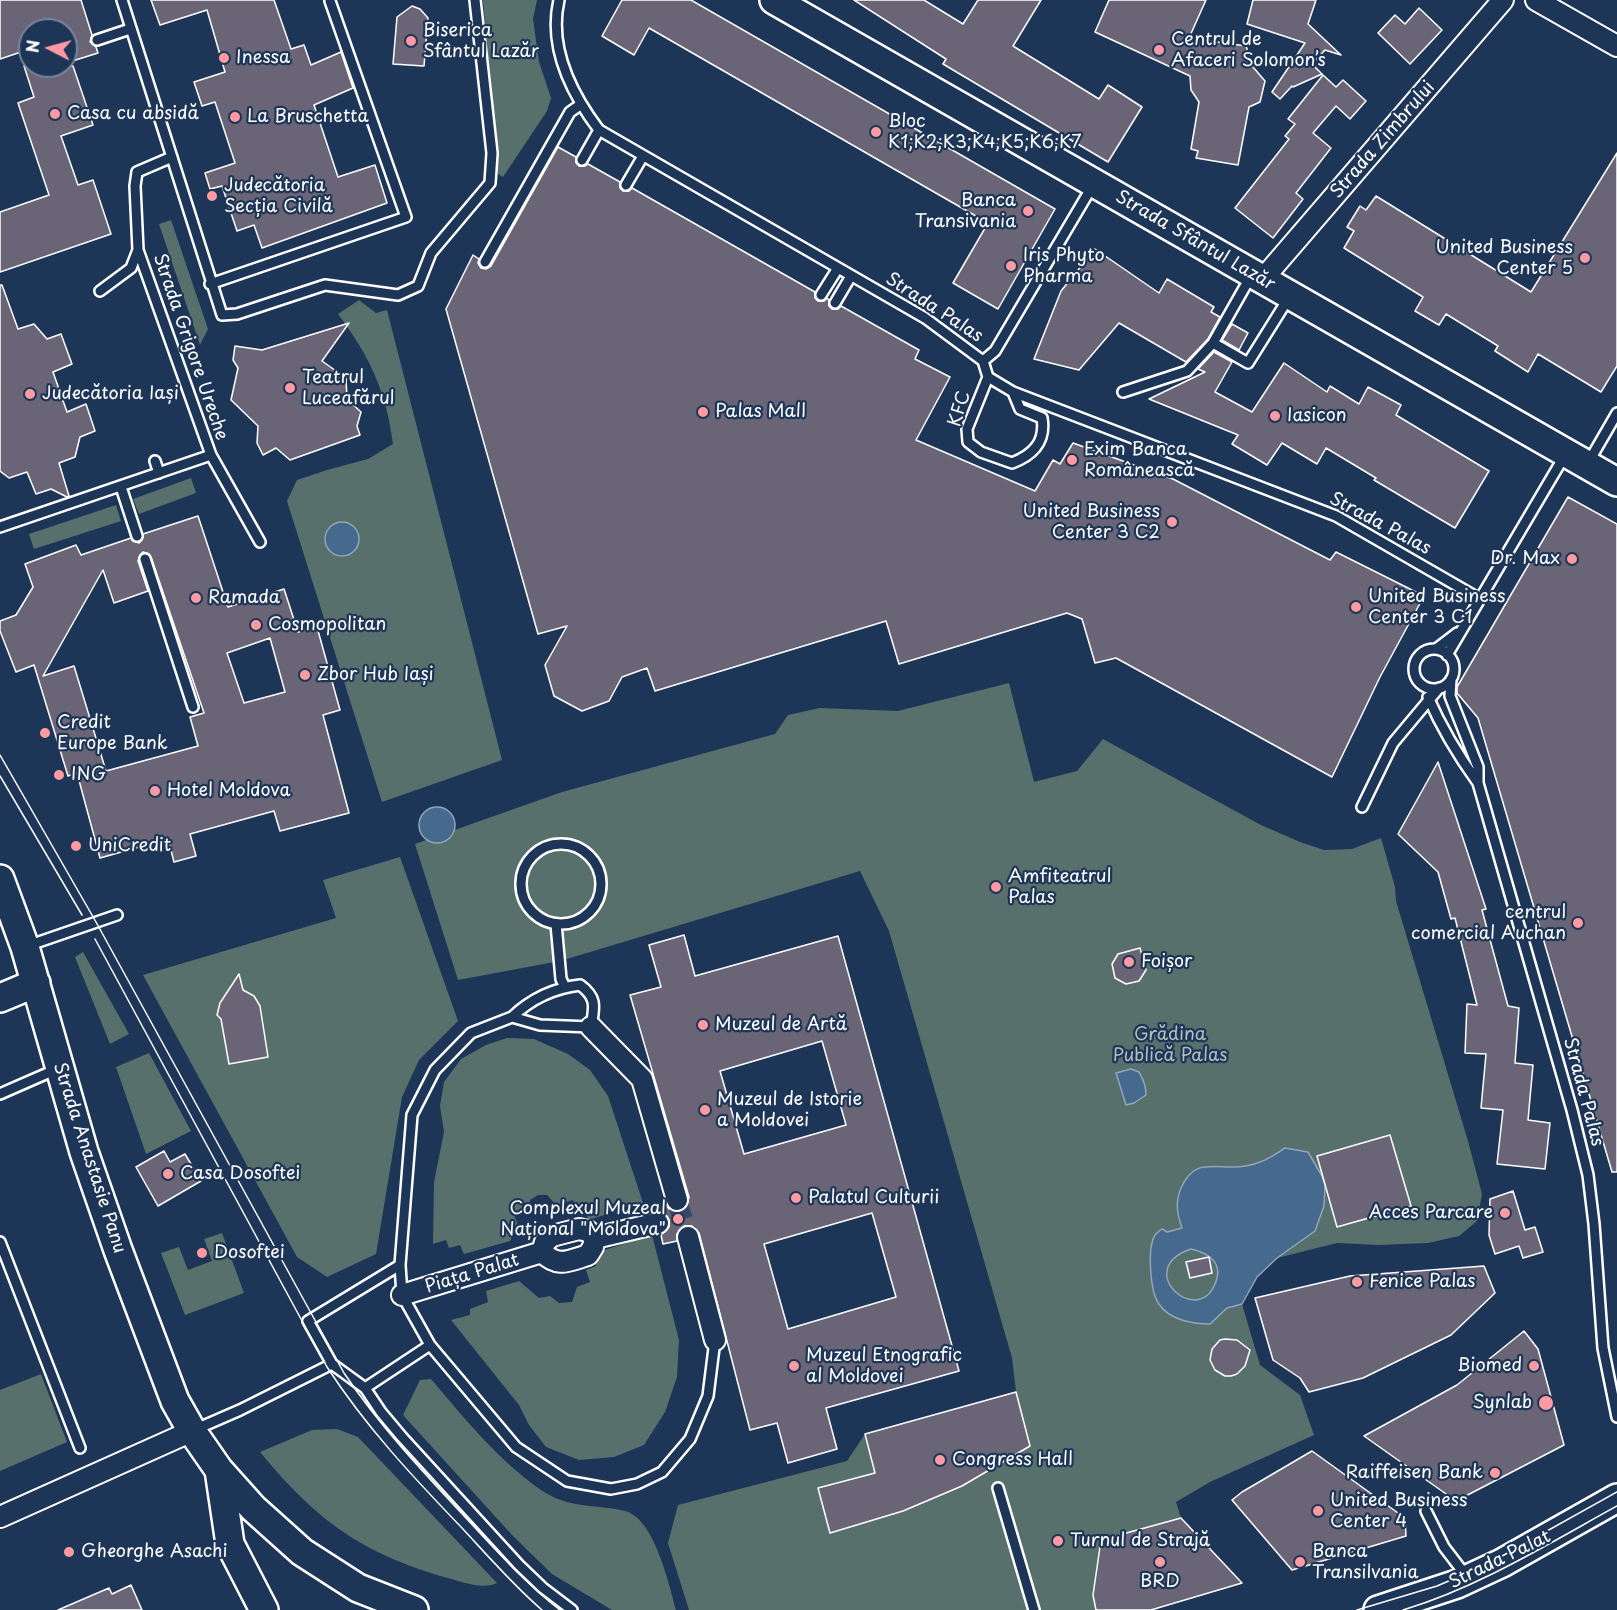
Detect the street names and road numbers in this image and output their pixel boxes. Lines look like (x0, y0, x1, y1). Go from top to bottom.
street label: Strada Zimbrului (1326, 77, 1440, 203)
street label: Strada Sfântul Lazăr (1111, 186, 1279, 296)
street label: Strada Grigore Ureche (148, 251, 232, 443)
street label: Strada Palas (881, 269, 987, 347)
street label: KFC (944, 389, 976, 429)
street label: Strada Palas (1326, 488, 1434, 560)
street label: Strada Palas (1558, 1035, 1608, 1149)
street label: Strada Anastasie Panu (48, 1060, 130, 1256)
street label: Piața Palat (422, 1249, 522, 1299)
street label: Strada Palat (1446, 1526, 1554, 1594)

